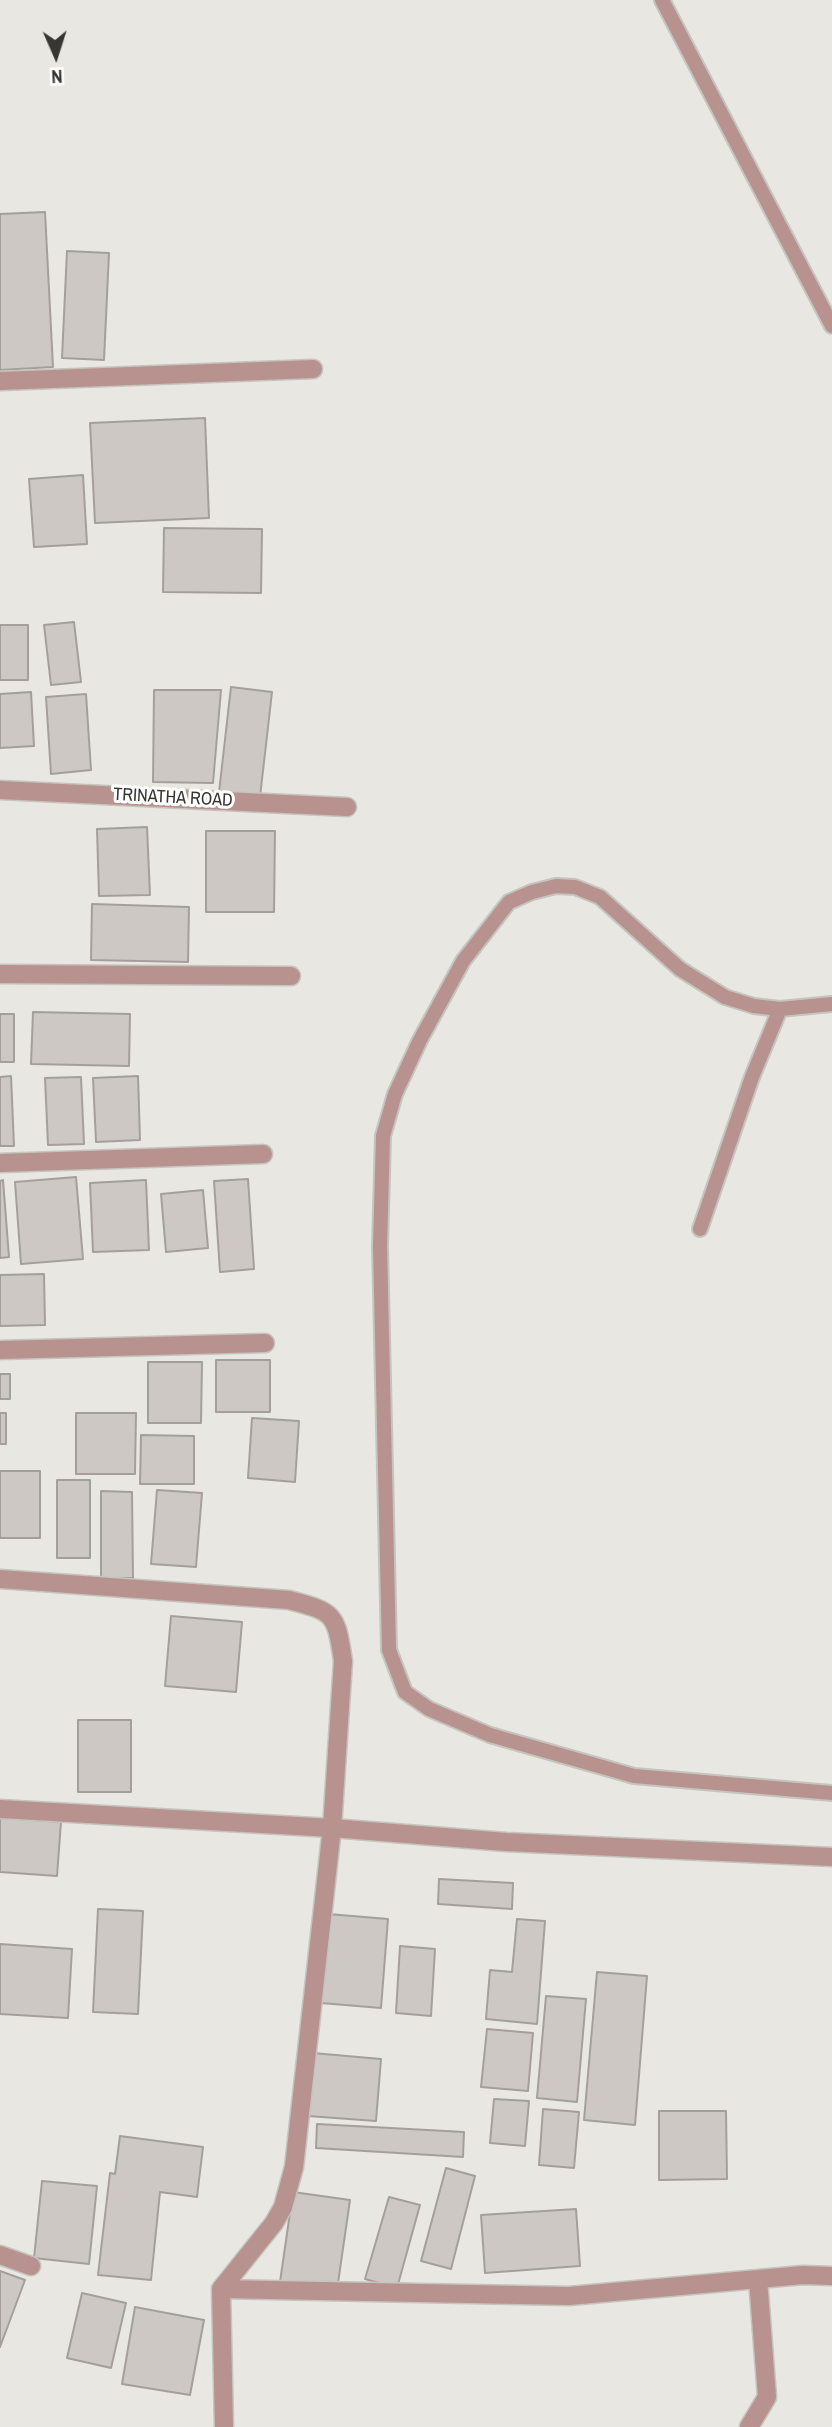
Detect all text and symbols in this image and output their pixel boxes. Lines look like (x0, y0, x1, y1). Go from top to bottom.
north arrow (21, 21, 91, 91)
text: N (51, 64, 63, 90)
street label: TRINATHA ROAD (113, 784, 233, 812)

